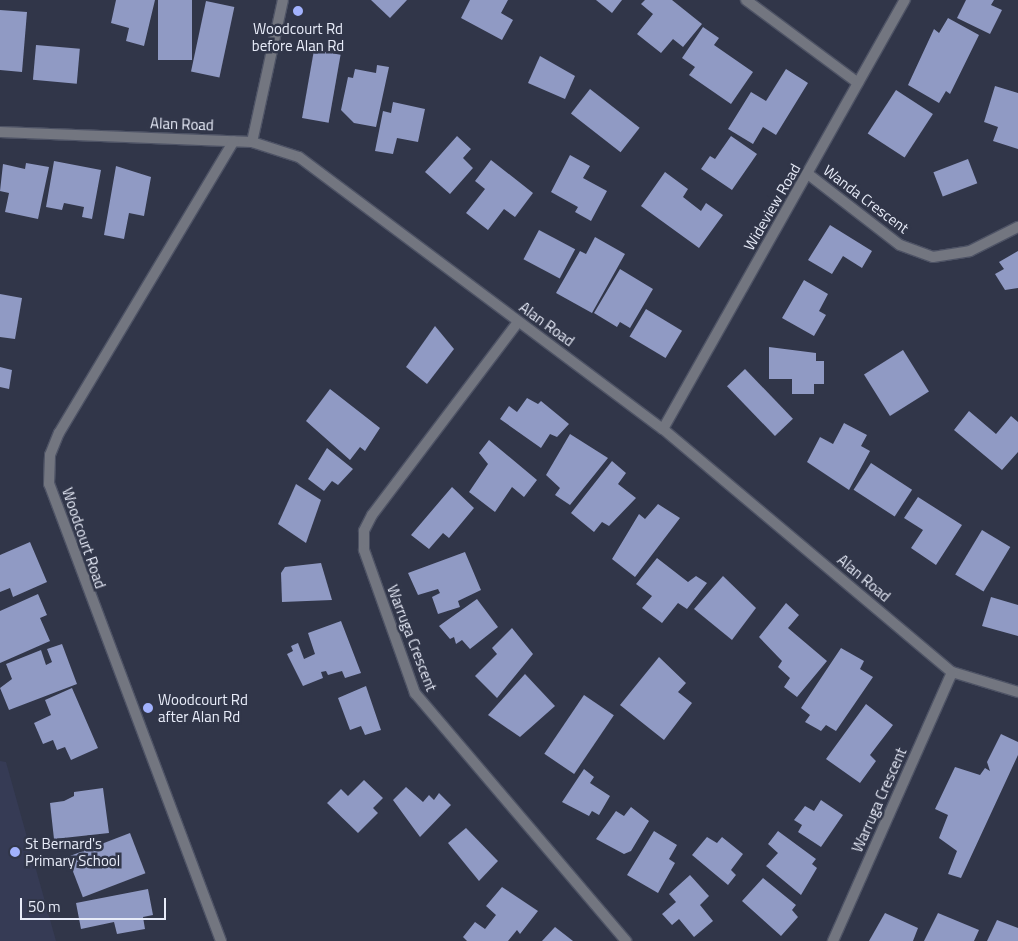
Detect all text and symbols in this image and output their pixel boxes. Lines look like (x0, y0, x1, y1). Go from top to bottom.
marker: Woodcourt Rd before Alan Rd (292, 5, 304, 17)
place label: Woodcourt Rd before Alan Rd (252, 19, 344, 54)
street label: Alan Road (150, 114, 214, 134)
street label: Wideview Road (740, 160, 804, 254)
street label: Wanda Crescent (820, 161, 912, 237)
street label: Alan Road (516, 298, 578, 350)
street label: Woodcourt Road (58, 485, 110, 591)
street label: Alan Road (834, 551, 894, 605)
street label: Warruga Crescent (383, 582, 441, 694)
place label: Woodcourt Rd after Alan Rd (158, 690, 248, 725)
marker: Woodcourt Rd after Alan Rd (142, 702, 154, 714)
street label: Warruga Crescent (848, 745, 910, 855)
place label: St Bernard's Primary School (25, 834, 120, 869)
marker: St Bernard's Primary School (9, 846, 21, 858)
scale bar (22, 888, 169, 920)
text: 50 m (28, 895, 61, 918)

